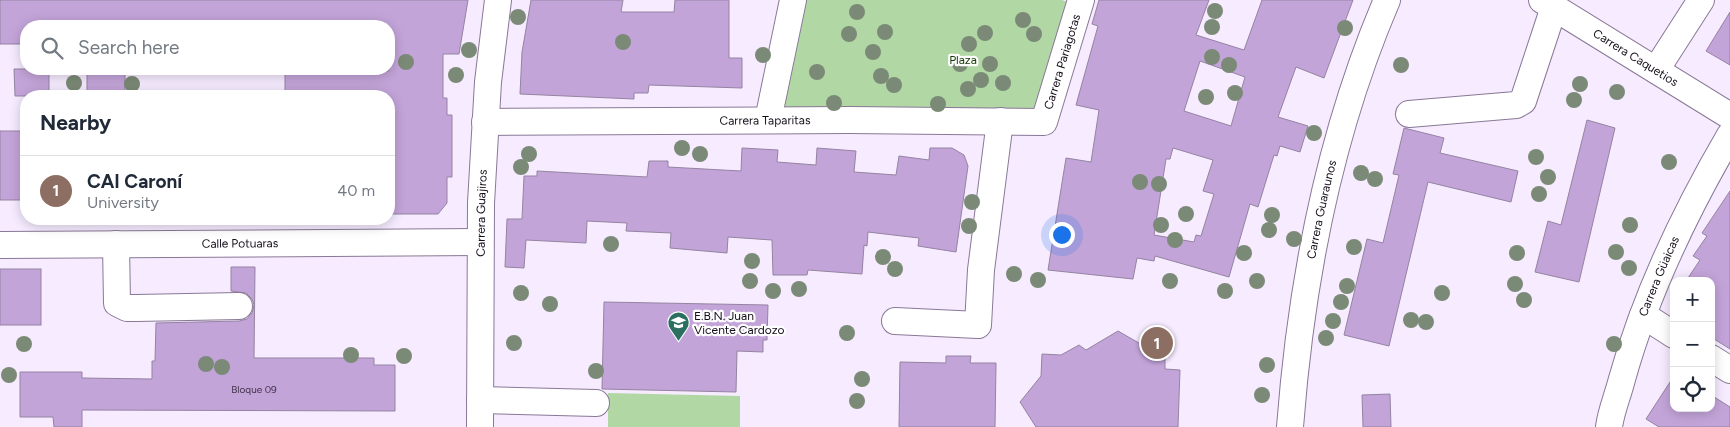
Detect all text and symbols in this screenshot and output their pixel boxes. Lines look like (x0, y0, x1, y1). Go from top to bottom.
street label: Carrera Pariagotas (1041, 12, 1083, 111)
search box (20, 20, 395, 75)
street label: Carrera Caquetios (1590, 26, 1681, 90)
icon: search (38, 34, 66, 62)
text: Search here (78, 36, 180, 59)
park label: Plaza (949, 53, 977, 67)
text: Nearby (40, 110, 111, 135)
street label: Carrera Taparitas (719, 113, 811, 128)
street label: Carrera Guaraunos (1304, 158, 1340, 260)
street label: Carrera Guajiros (474, 169, 490, 257)
text: CAI Caroní (87, 170, 182, 193)
text: 1 (53, 181, 59, 200)
text: 40 m (337, 181, 375, 200)
text: University (87, 193, 159, 212)
your location (1049, 222, 1075, 248)
street label: Carrera Güaicas (1636, 234, 1682, 318)
street label: Calle Potuaras (202, 236, 279, 251)
map controls (1670, 277, 1715, 412)
button: + (1670, 277, 1715, 322)
place label: E.B.N. Juan Vicente Cardozo (694, 309, 785, 337)
school or university icon: E.B.N. Juan Vicente Cardozo (666, 311, 690, 342)
button: − (1670, 322, 1715, 367)
pin: 1 (1141, 324, 1173, 362)
button: locate (1670, 367, 1715, 412)
house number: Bloque 09 (231, 383, 277, 396)

